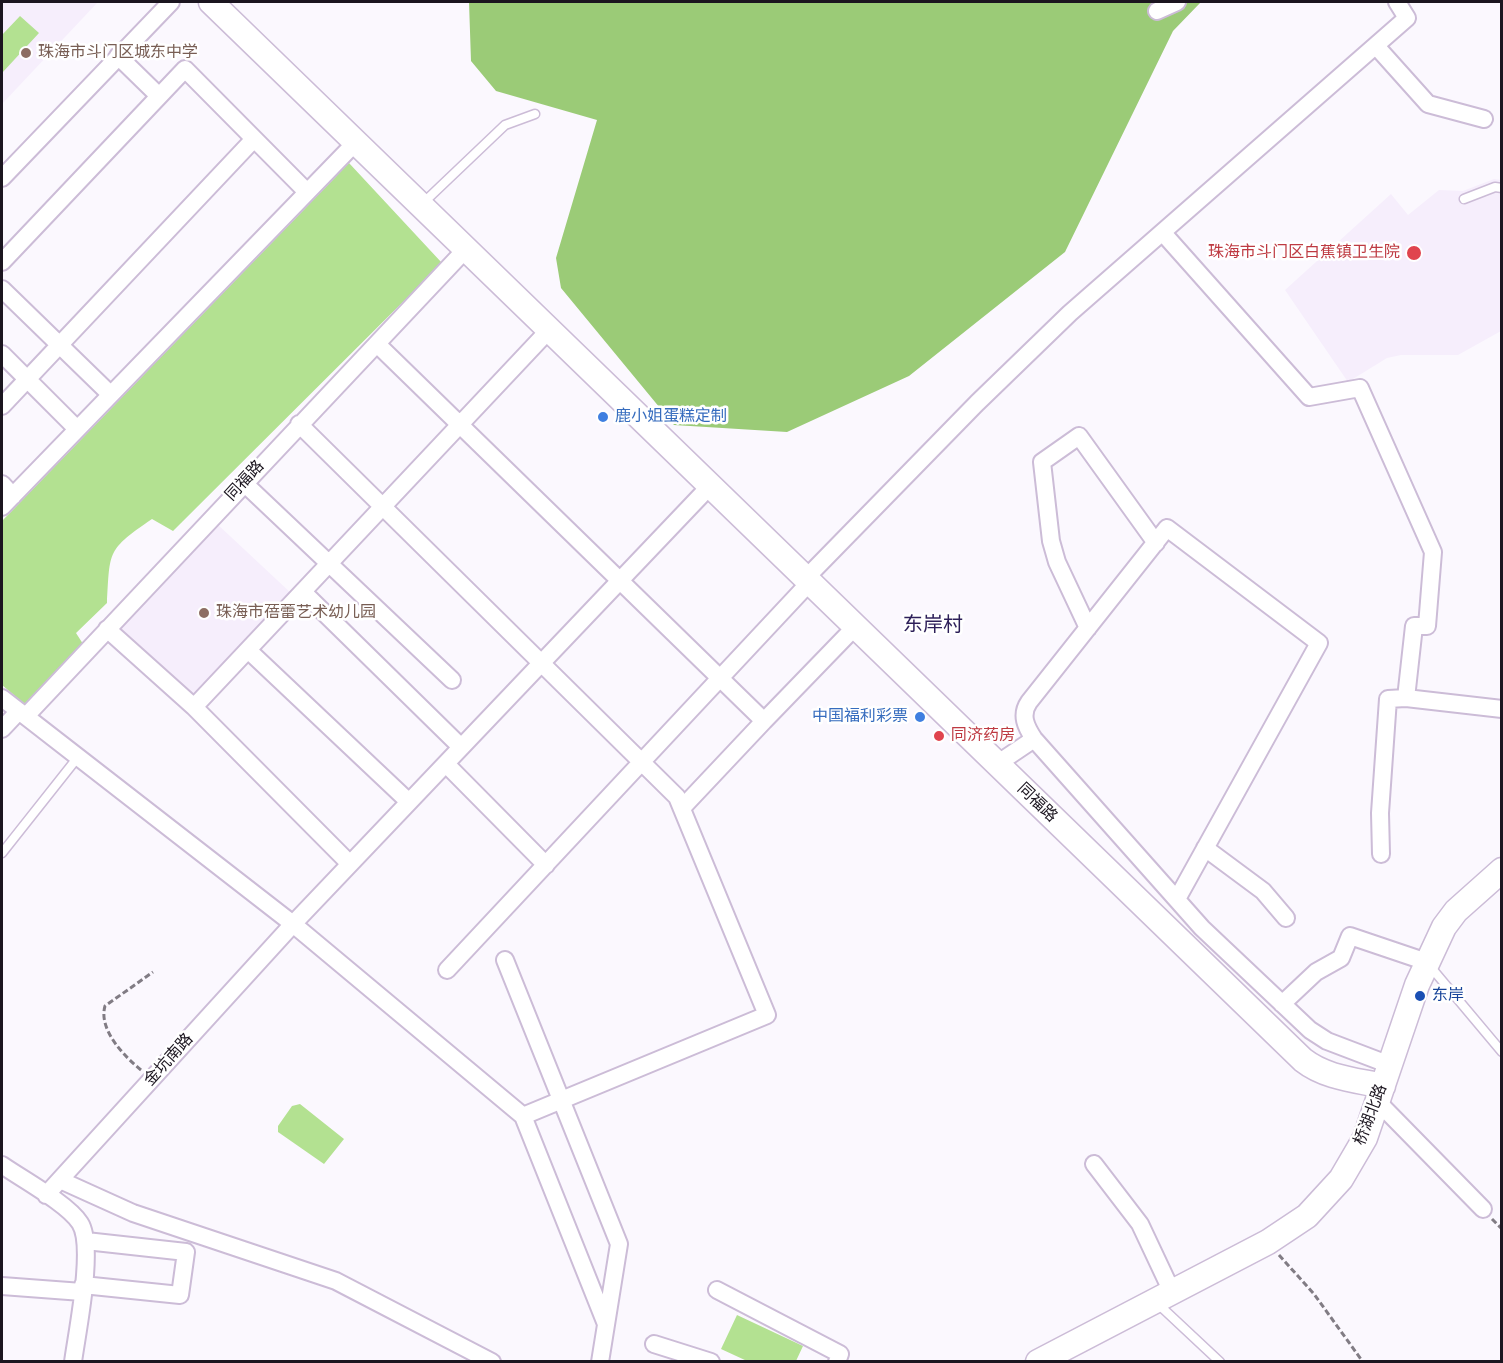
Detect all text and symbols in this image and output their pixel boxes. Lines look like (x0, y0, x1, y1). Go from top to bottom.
place label: 珠海市斗门区城东中学 (38, 43, 198, 63)
marker: 珠海市斗门区城东中学 (19, 46, 33, 60)
place label: 珠海市斗门区白蕉镇卫生院 (1208, 243, 1400, 263)
marker: 珠海市斗门区白蕉镇卫生院 (1405, 244, 1423, 262)
place label: 鹿小姐蛋糕定制 (615, 407, 727, 427)
marker: 鹿小姐蛋糕定制 (596, 410, 610, 424)
street label: 同福路 (222, 457, 268, 505)
place label: 珠海市蓓蕾艺术幼儿园 (216, 603, 376, 623)
marker: 珠海市蓓蕾艺术幼儿园 (197, 606, 211, 620)
district label: 东岸村 (903, 614, 963, 638)
place label: 中国福利彩票 (812, 707, 908, 727)
marker: 中国福利彩票 (913, 710, 927, 724)
place label: 同济药房 (951, 726, 1015, 746)
marker: 同济药房 (932, 729, 946, 743)
street label: 同福路 (1013, 779, 1061, 827)
place label: 东岸 (1432, 986, 1464, 1006)
marker: 东岸 (1413, 989, 1427, 1003)
street label: 金坑南路 (140, 1030, 198, 1090)
street label: 桥湖北路 (1351, 1082, 1391, 1148)

